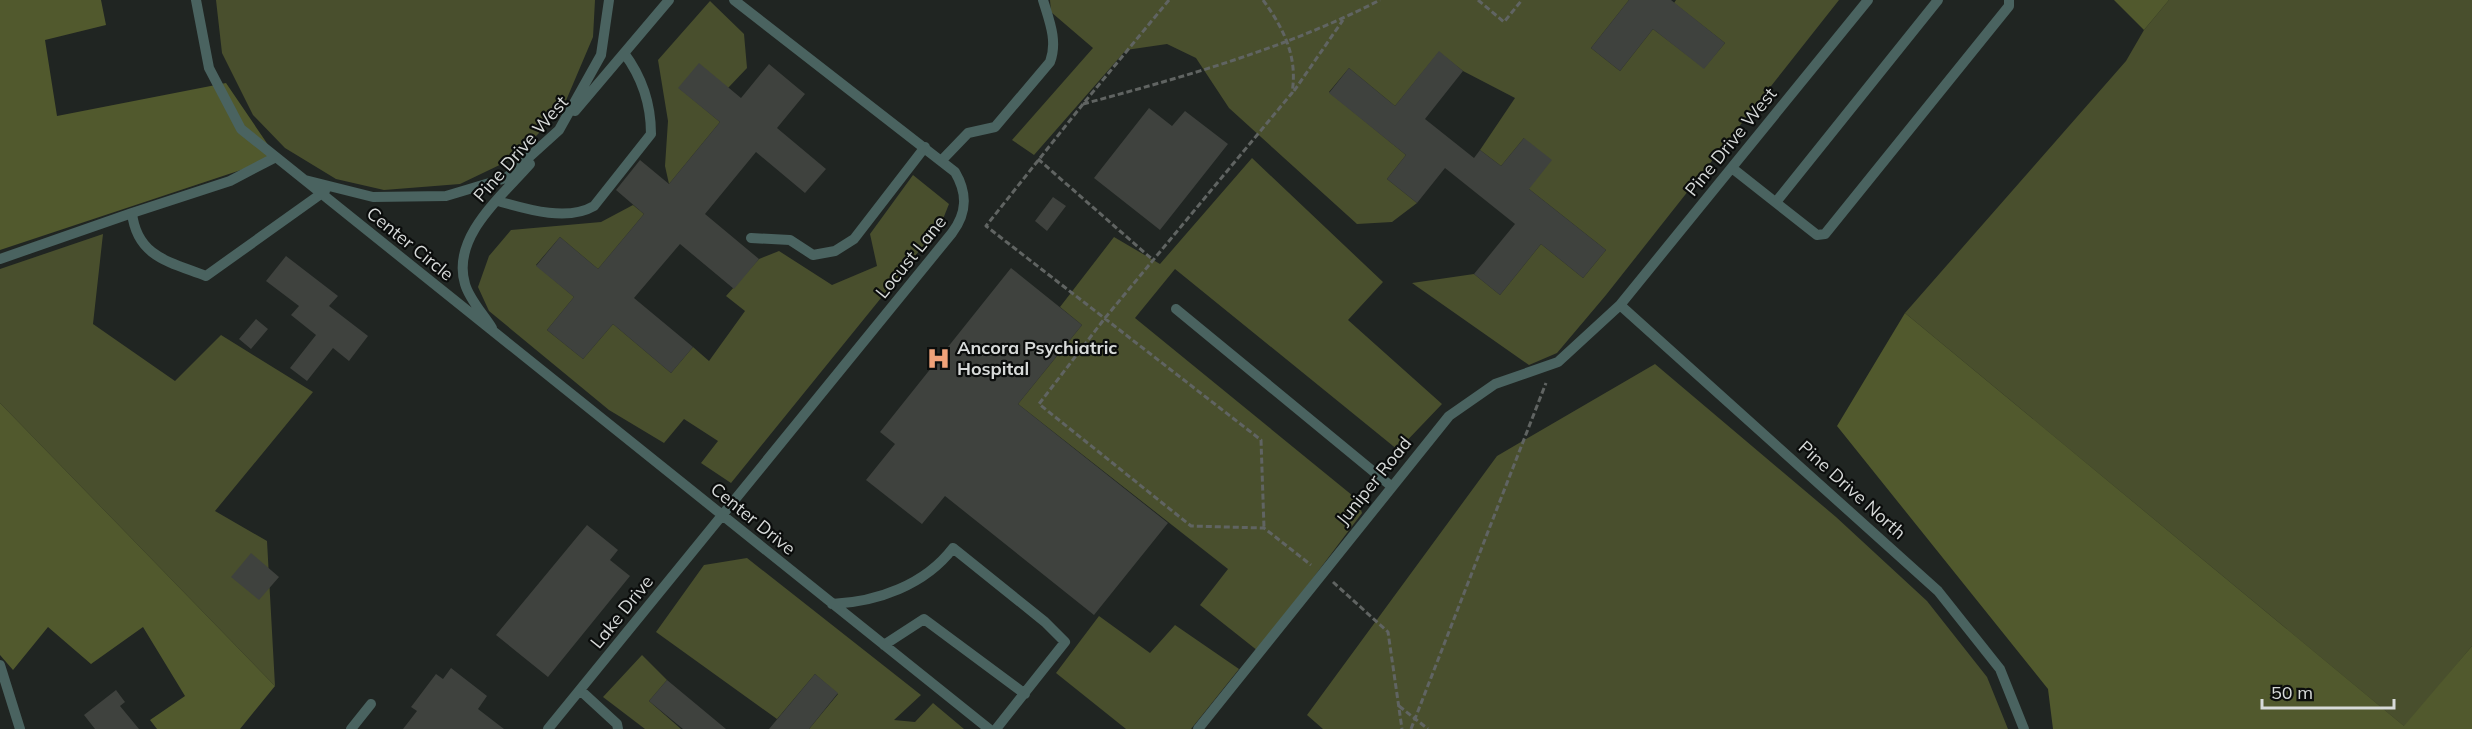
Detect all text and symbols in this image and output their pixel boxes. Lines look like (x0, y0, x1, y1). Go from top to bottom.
street label: Pine Drive West (1680, 83, 1781, 201)
street label: Pine Drive West (468, 91, 573, 206)
street label: Center Circle (362, 202, 458, 286)
street label: Locust Lane (870, 211, 951, 303)
place label: Ancora Psychiatric Hospital (957, 336, 1117, 380)
hospital icon: Ancora Psychiatric Hospital (926, 345, 952, 371)
street label: Juniper Road (1331, 432, 1416, 530)
street label: Pine Drive North (1794, 435, 1911, 544)
street label: Center Drive (706, 477, 800, 560)
street label: Lake Drive (585, 570, 658, 653)
scale bar (2262, 672, 2394, 710)
text: 50 m (2271, 681, 2313, 704)

